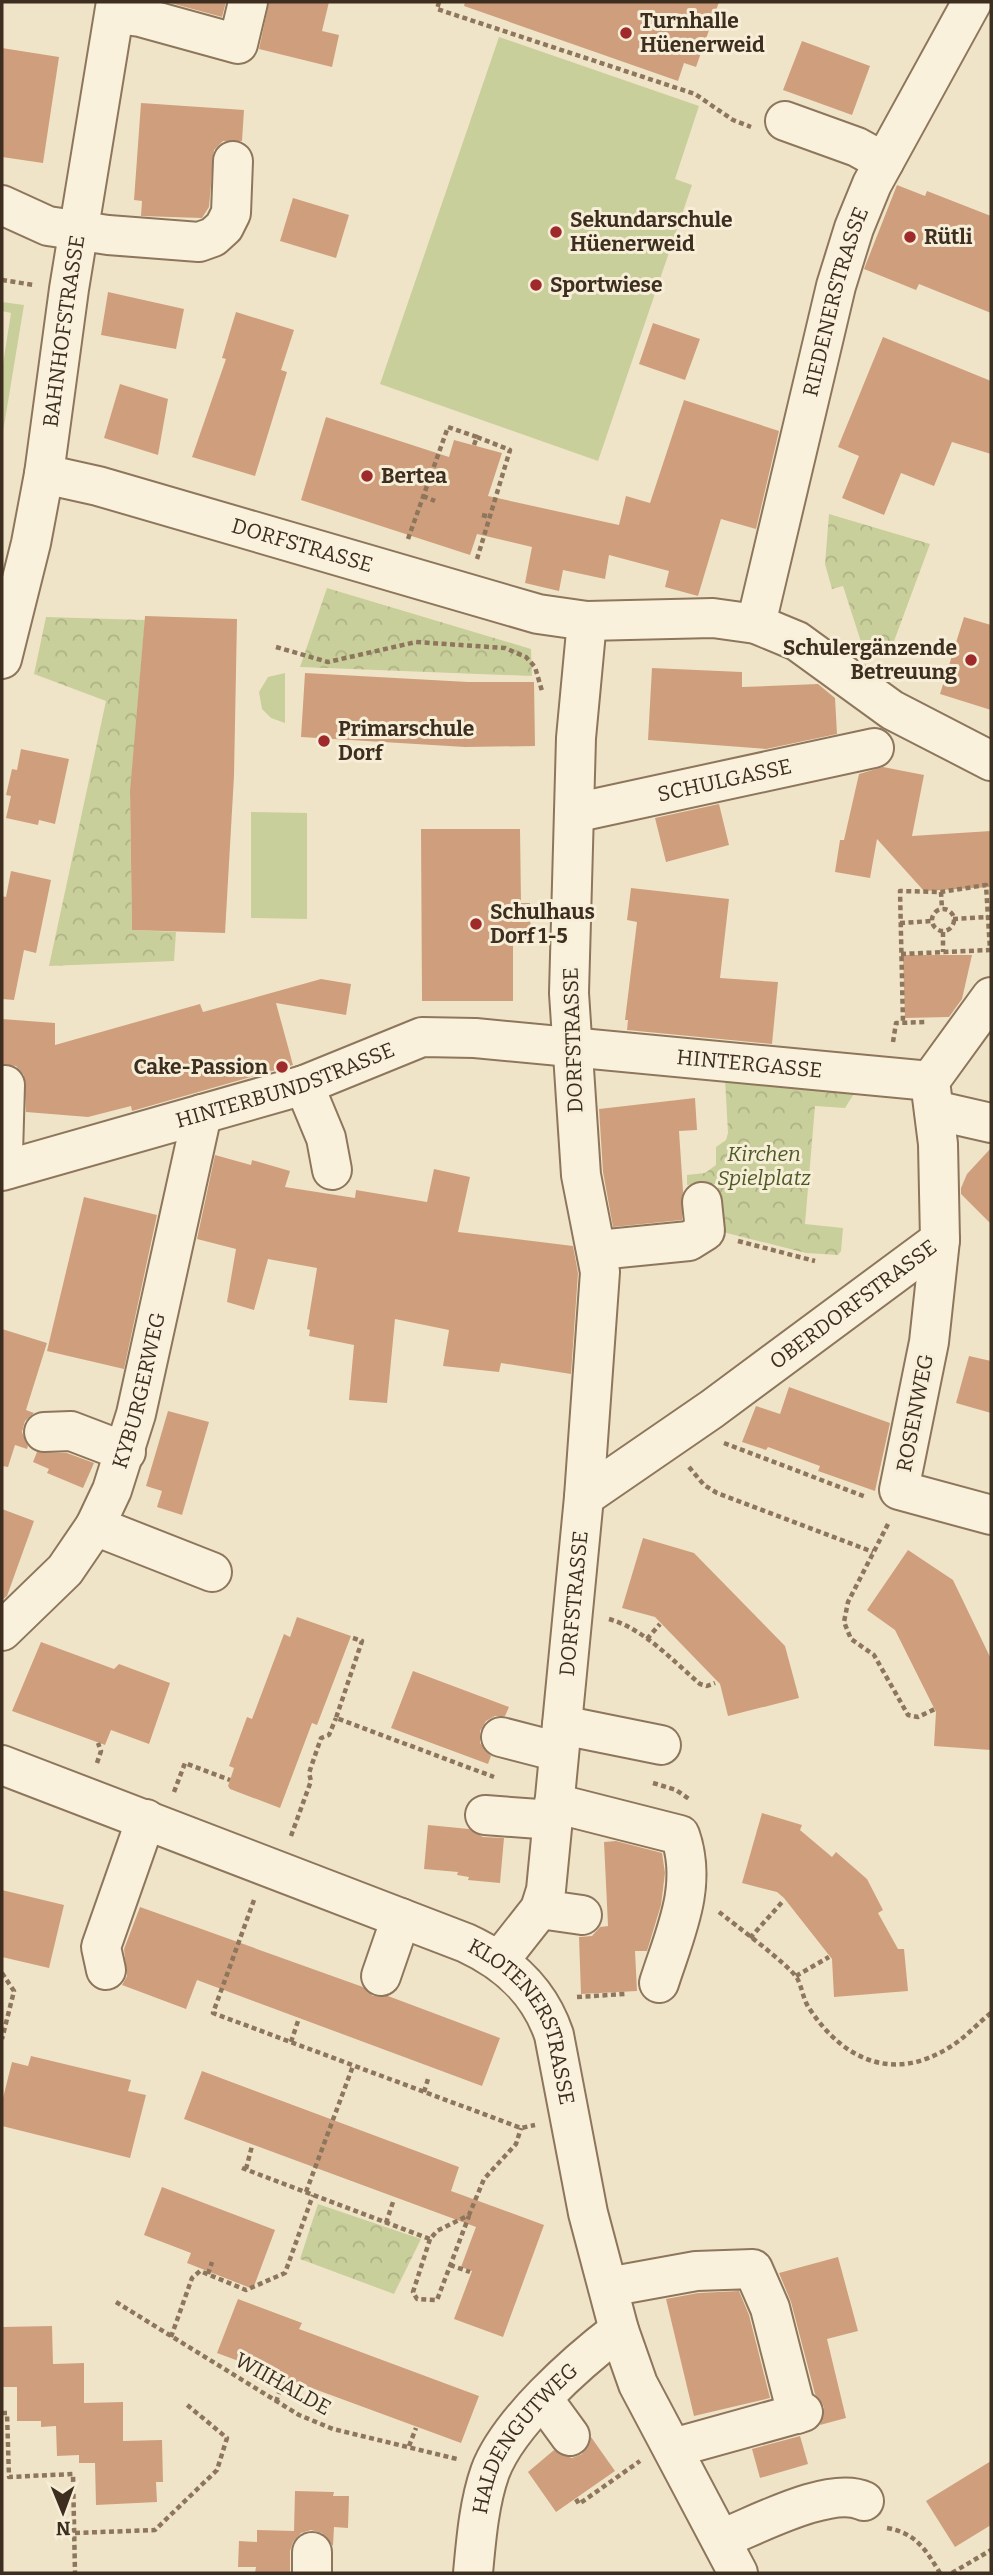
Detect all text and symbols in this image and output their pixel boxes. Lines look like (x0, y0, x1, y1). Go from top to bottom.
place label: Turnhalle Hüenerweid (640, 8, 765, 58)
marker: Turnhalle Hüenerweid (618, 25, 634, 41)
street label: RIEDENERSTRASSE (797, 203, 874, 399)
place label: Sekundarschule Hüenerweid (570, 207, 733, 257)
marker: Sekundarschule Hüenerweid (548, 224, 564, 240)
place label: Rütli (924, 224, 973, 250)
marker: Rütli (902, 229, 918, 245)
street label: BAHNHOFSTRASSE (37, 233, 91, 429)
place label: Sportwiese (550, 272, 662, 298)
marker: Sportwiese (528, 277, 544, 293)
place label: Bertea (381, 463, 447, 489)
marker: Bertea (359, 468, 375, 484)
street label: DORFSTRASSE (229, 513, 376, 578)
place label: Schulergänzende Betreuung (783, 635, 957, 685)
marker: Schulergänzende Betreuung (963, 652, 979, 668)
place label: Primarschule Dorf (338, 716, 474, 766)
marker: Primarschule Dorf (316, 733, 332, 749)
street label: SCHULGASSE (655, 753, 794, 808)
place label: Schulhaus Dorf 1-5 (490, 899, 595, 949)
marker: Schulhaus Dorf 1-5 (468, 916, 484, 932)
street label: DORFSTRASSE (557, 967, 589, 1113)
street label: HINTERBUNDSTRASSE (173, 1037, 398, 1134)
street label: HINTERGASSE (675, 1044, 823, 1084)
place label: Cake-Passion (133, 1054, 268, 1080)
marker: Cake-Passion (274, 1059, 290, 1075)
park label: Kirchen Spielplatz (717, 1141, 811, 1191)
street label: OBERDORFSTRASSE (765, 1234, 942, 1375)
street label: KYBURGERWEG (107, 1310, 171, 1472)
street label: ROSENWEG (891, 1352, 939, 1474)
street label: DORFSTRASSE (554, 1530, 594, 1677)
street label: KLOTENERSTRASSE (464, 1933, 580, 2107)
street label: WIIHALDE (230, 2347, 336, 2421)
street label: HALDENGUTWEG (467, 2357, 583, 2516)
north arrow (28, 2477, 98, 2547)
text: N (55, 2517, 71, 2540)

